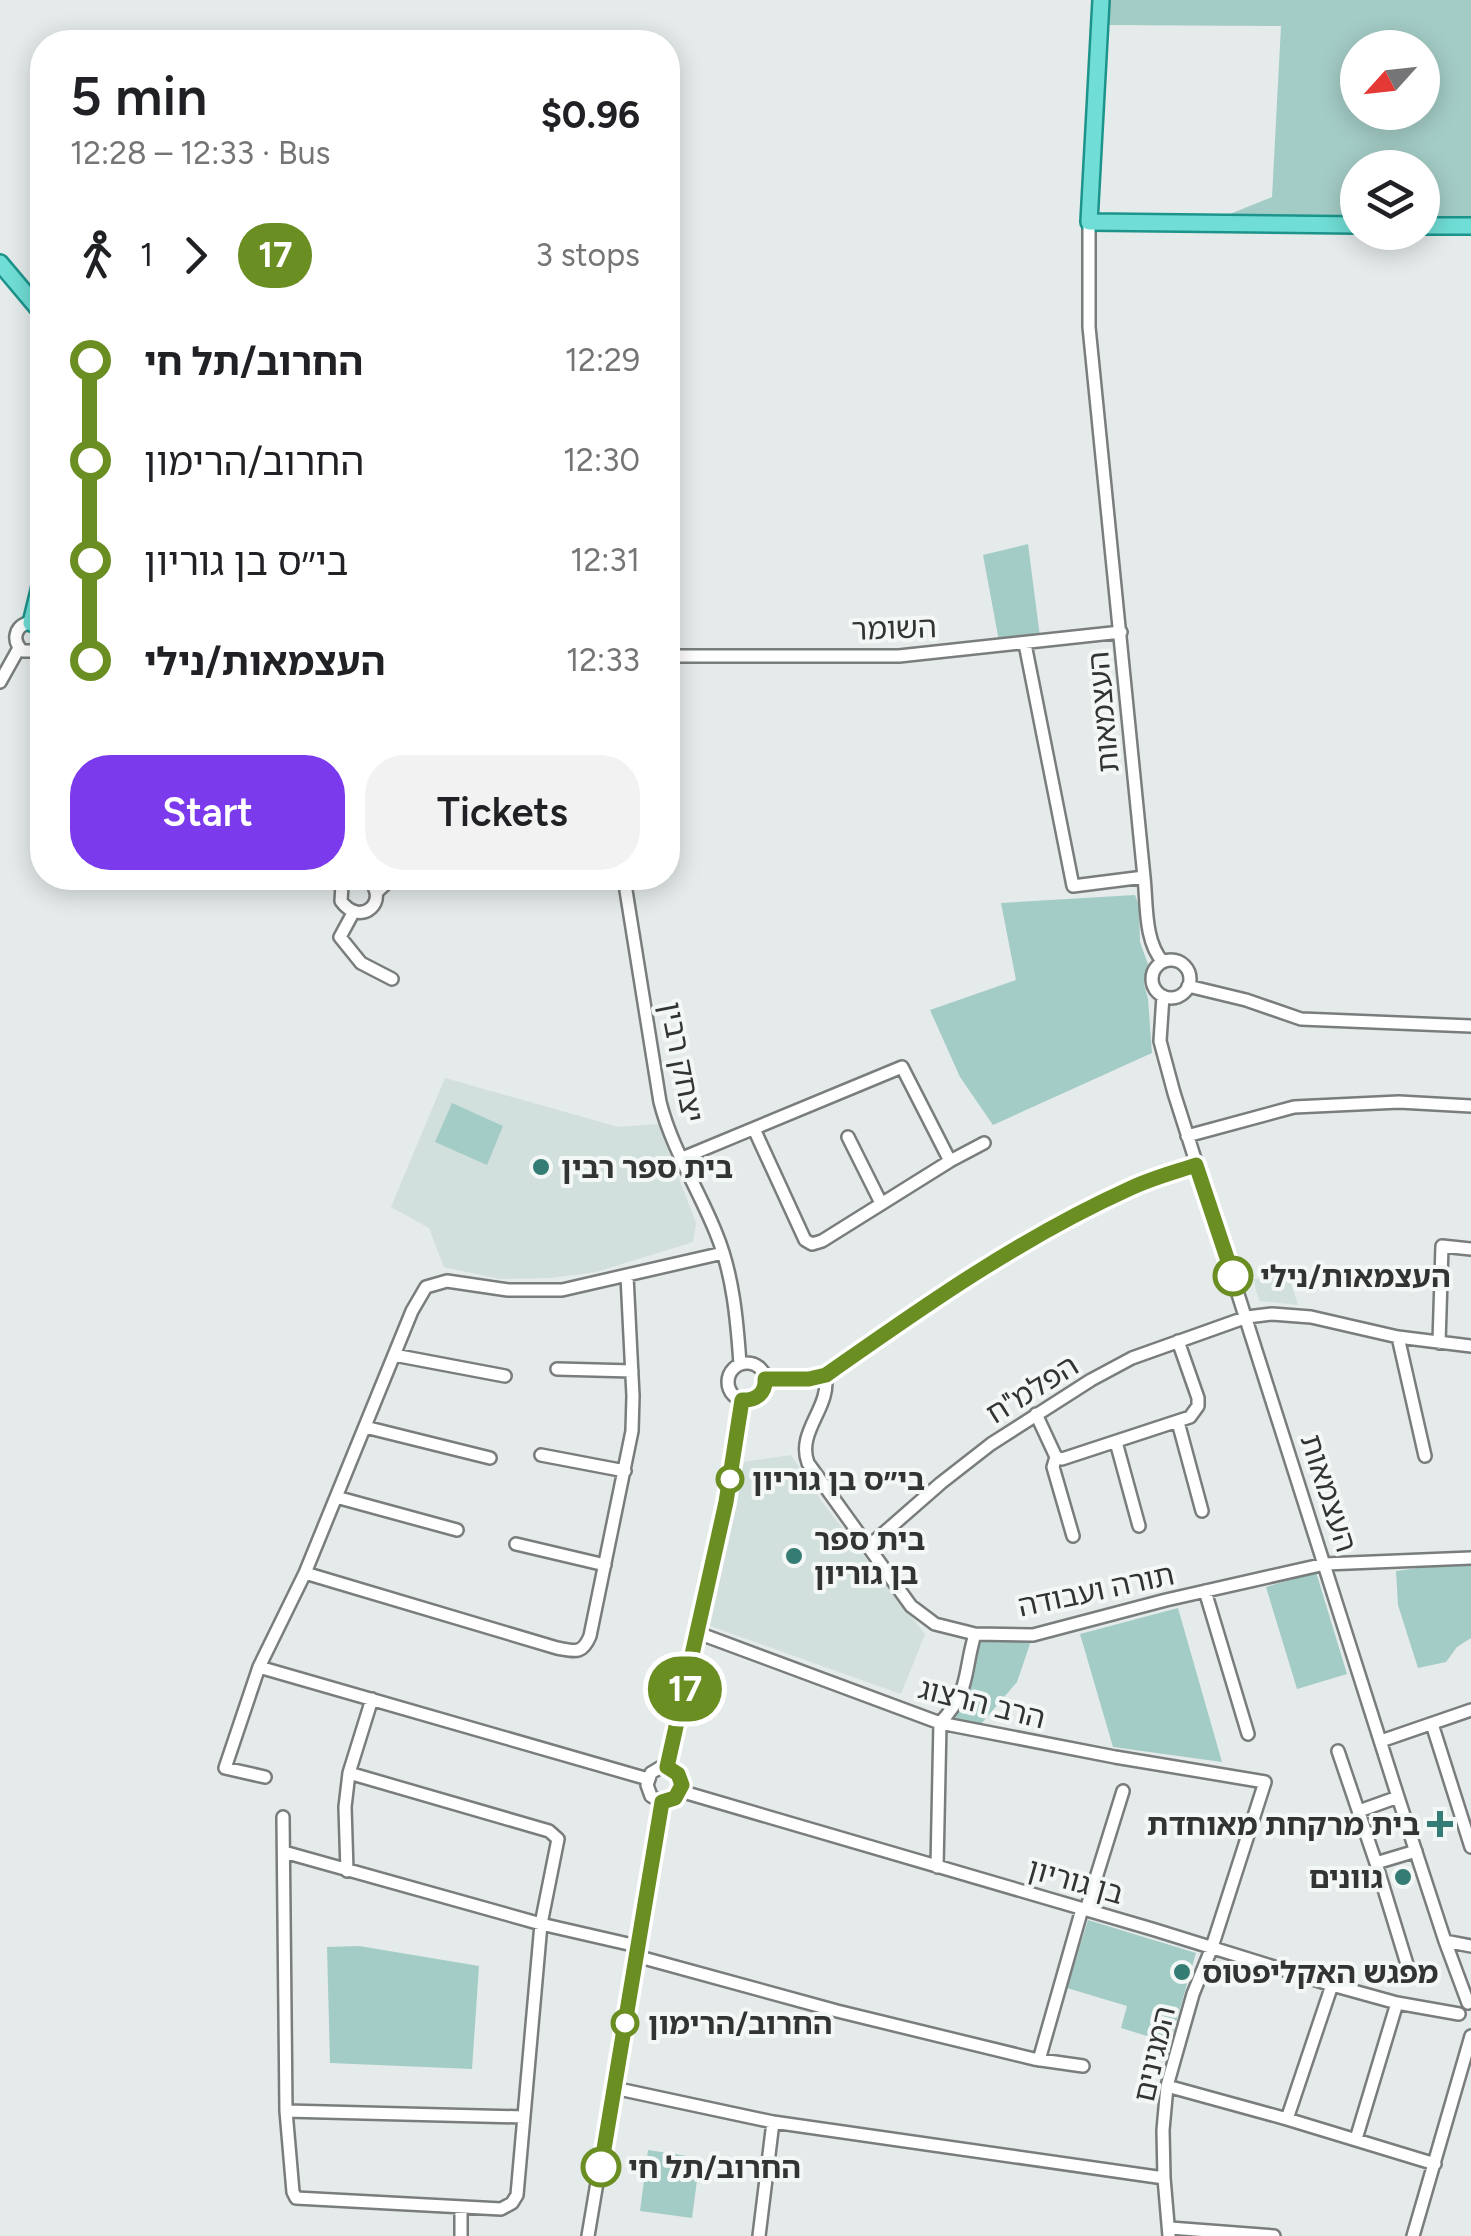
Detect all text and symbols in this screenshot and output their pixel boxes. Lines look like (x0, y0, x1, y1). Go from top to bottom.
north arrow (1340, 30, 1440, 130)
map controls (1340, 30, 1440, 250)
text: 5 min (70, 63, 207, 129)
text: $0.96 (541, 92, 640, 138)
text: 12:28 – 12:33 · Bus (70, 134, 330, 172)
button: layers (1340, 150, 1440, 250)
icon: walk (70, 228, 125, 283)
icon: forward (168, 228, 223, 283)
text: 17 (258, 234, 292, 276)
text: 1 (140, 236, 153, 274)
text: 3 stops (535, 236, 640, 274)
text: החרוב/תל חי (144, 339, 363, 385)
text: 12:29 (565, 341, 640, 379)
text: החרוב/הרימון (144, 439, 364, 485)
text: 12:30 (563, 441, 640, 479)
text: בי״ס בן גוריון (144, 539, 349, 585)
text: 12:31 (570, 541, 640, 579)
street label: השומר (851, 608, 937, 648)
text: העצמאות/נילי (144, 639, 386, 685)
text: 12:33 (566, 641, 640, 679)
street label: העצמאות (1079, 650, 1127, 774)
button: Start (70, 755, 345, 870)
button: Tickets (365, 755, 640, 870)
street label: יצחק רבין (652, 999, 712, 1125)
place label: בית ספר רבין (561, 1149, 733, 1186)
marker: בית ספר רבין (530, 1156, 552, 1178)
marker: העצמאות/נילי (1214, 1257, 1252, 1295)
place label: העצמאות/נילי (1260, 1258, 1451, 1295)
street label: הפלמ"ח (979, 1346, 1085, 1432)
street label: העצמאות (1293, 1429, 1365, 1557)
place label: בי״ס בן גוריון (752, 1461, 925, 1498)
marker: בי״ס בן גוריון (717, 1466, 743, 1492)
place label: בית ספר בן גוריון (814, 1521, 926, 1592)
marker: בית ספר בן גוריון (783, 1545, 805, 1567)
street label: תורה ועבודה (1015, 1555, 1177, 1625)
line badge: 17 (640, 1656, 730, 1722)
text: 17 (668, 1668, 702, 1710)
street label: הרב הרצוג (915, 1669, 1049, 1737)
place label: בית מרקחת מאוחדת (1147, 1806, 1420, 1843)
marker: בית מרקחת מאוחדת (1429, 1813, 1451, 1835)
street label: בן גוריון (1024, 1850, 1128, 1912)
place label: גוונים (1309, 1859, 1383, 1896)
marker: גוונים (1392, 1866, 1414, 1888)
place label: מפגש האקליפטוס (1202, 1954, 1438, 1991)
marker: מפגש האקליפטוס (1171, 1961, 1193, 1983)
street label: המגינים (1125, 2003, 1183, 2105)
place label: החרוב/הרימון (648, 2005, 833, 2042)
marker: החרוב/הרימון (612, 2010, 638, 2036)
marker: החרוב/תל חי (582, 2148, 620, 2186)
place label: החרוב/תל חי (628, 2149, 801, 2186)

